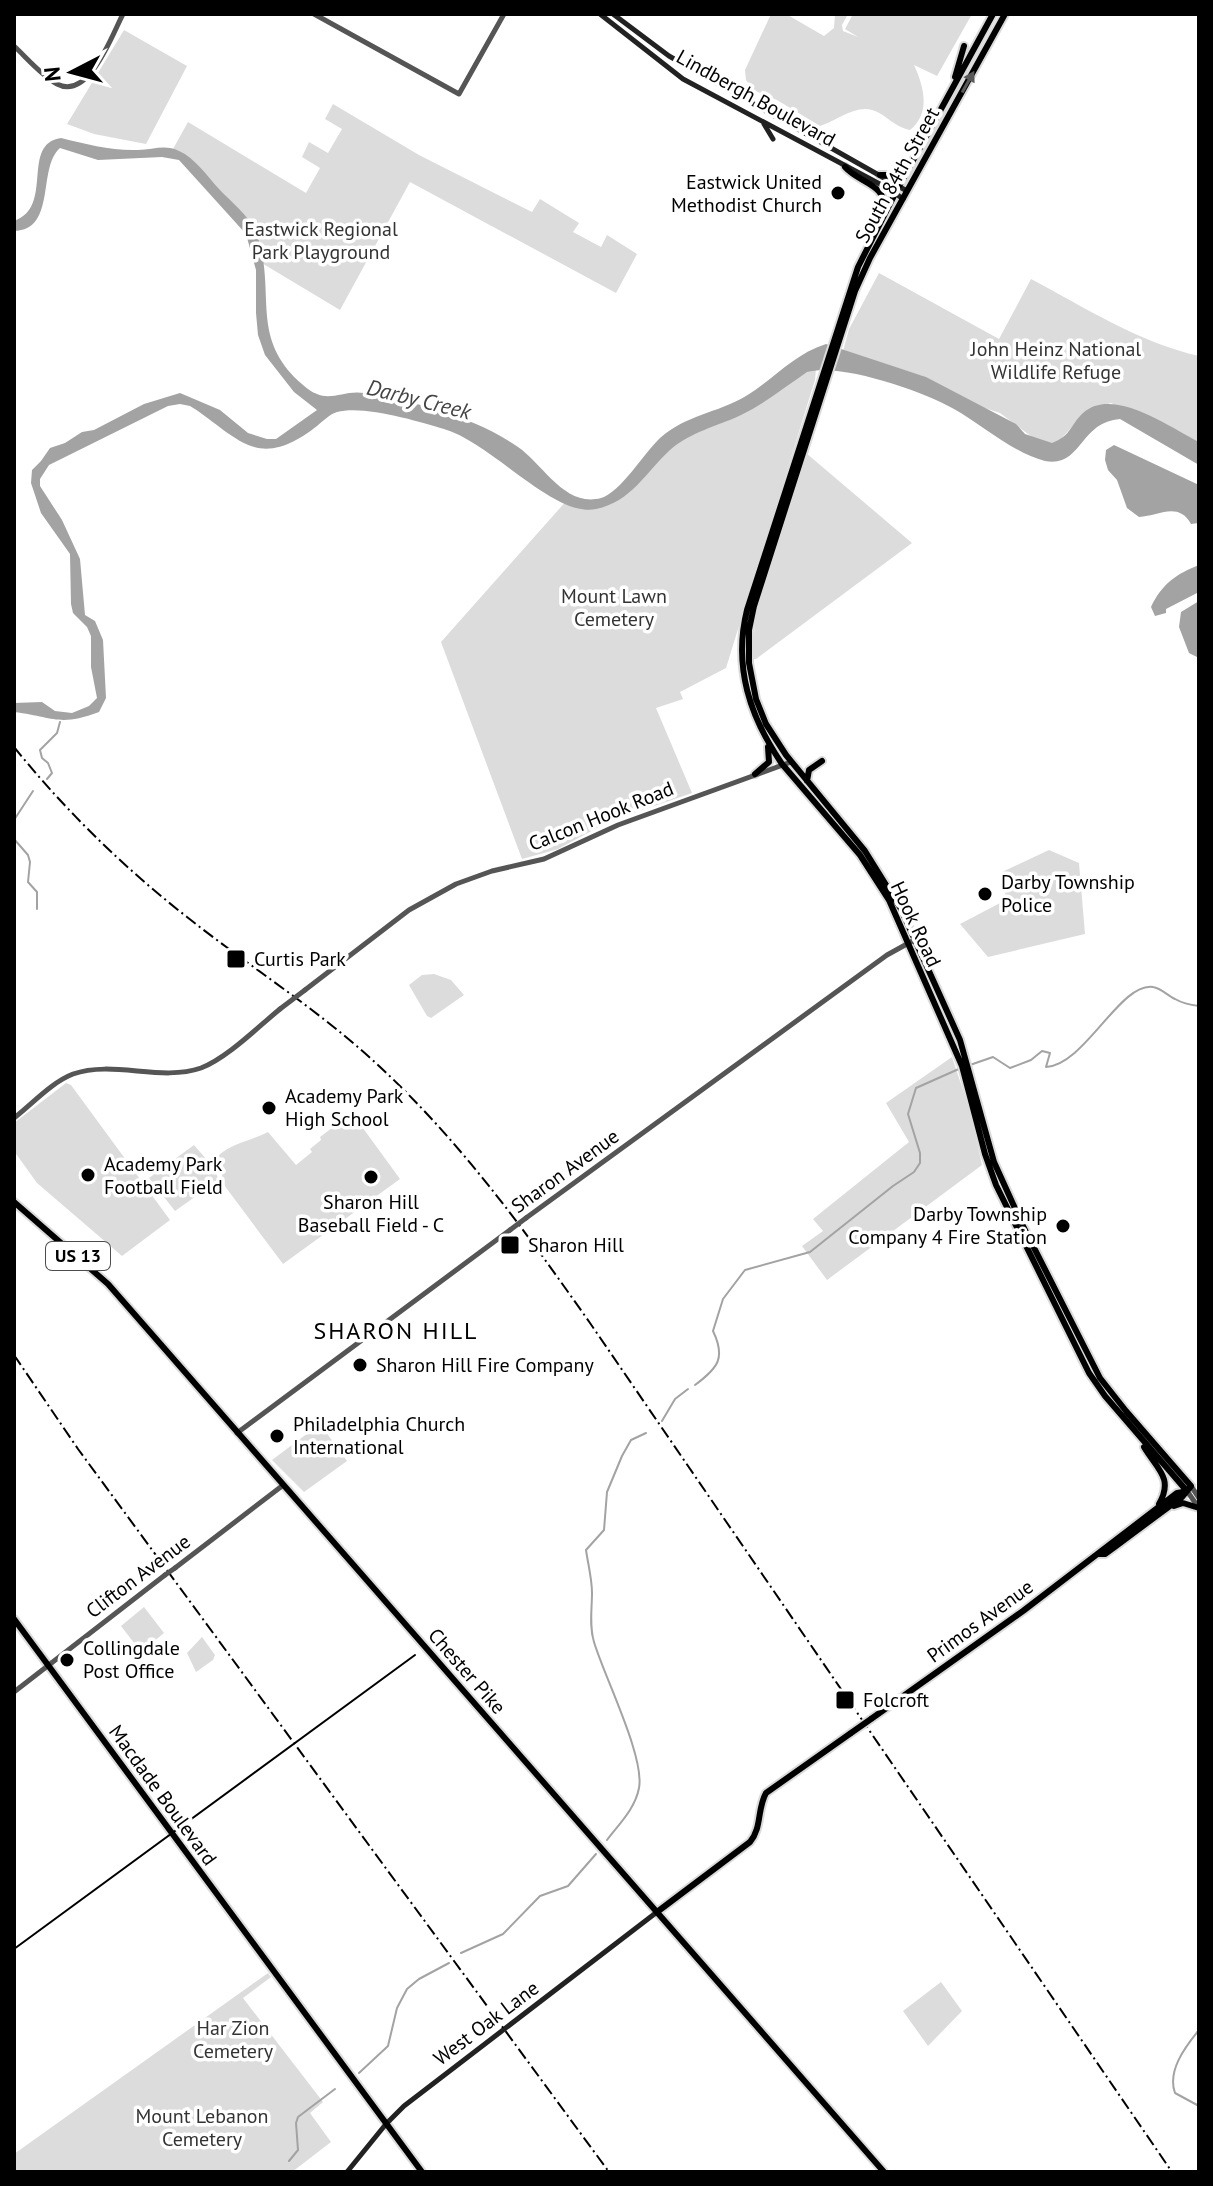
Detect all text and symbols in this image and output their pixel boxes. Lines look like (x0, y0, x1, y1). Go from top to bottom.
north arrow (32, 32, 112, 112)
street label: Lindbergh Boulevard (672, 43, 840, 153)
text: N (37, 65, 67, 83)
one-way arrow (961, 70, 974, 93)
street label: South 84th Street (849, 102, 945, 247)
place label: Eastwick United Methodist Church (671, 169, 822, 218)
marker: Eastwick United Methodist Church (829, 184, 847, 202)
park label: Eastwick Regional Park Playground (244, 216, 398, 265)
park label: John Heinz National Wildlife Refuge (970, 336, 1141, 385)
water label: Darby Creek (364, 373, 475, 426)
park label: Mount Lawn Cemetery (561, 583, 667, 632)
street label: Calcon Hook Road (525, 775, 677, 857)
place label: Darby Township Police (1001, 869, 1135, 918)
street label: Hook Road (885, 877, 947, 971)
marker: Darby Township Police (976, 885, 994, 903)
place label: Curtis Park (254, 946, 346, 972)
marker: Curtis Park (225, 948, 247, 970)
place label: Academy Park High School (285, 1083, 404, 1132)
marker: Academy Park High School (260, 1099, 278, 1117)
street label: Sharon Avenue (506, 1123, 624, 1219)
place label: Academy Park Football Field (104, 1151, 223, 1200)
marker: Academy Park Football Field (79, 1166, 97, 1184)
marker: Sharon Hill Baseball Field - C (362, 1168, 380, 1186)
place label: Sharon Hill Baseball Field - C (298, 1189, 444, 1238)
place label: Darby Township Company 4 Fire Station (848, 1201, 1047, 1250)
marker: Darby Township Company 4 Fire Station (1054, 1217, 1072, 1235)
place label: Sharon Hill (528, 1232, 624, 1258)
marker: Sharon Hill (499, 1234, 521, 1256)
road number: US 13 (46, 1242, 110, 1270)
district label: SHARON HILL (313, 1315, 479, 1346)
place label: Sharon Hill Fire Company (376, 1352, 594, 1378)
marker: Sharon Hill Fire Company (351, 1356, 369, 1374)
place label: Philadelphia Church International (293, 1411, 465, 1460)
marker: Philadelphia Church International (268, 1427, 286, 1445)
street label: Clifton Avenue (81, 1528, 195, 1624)
street label: Primos Avenue (922, 1574, 1038, 1668)
street label: Chester Pike (422, 1623, 512, 1719)
place label: Collingdale Post Office (83, 1635, 180, 1684)
marker: Collingdale Post Office (58, 1651, 76, 1669)
place label: Folcroft (863, 1687, 929, 1713)
marker: Folcroft (834, 1689, 856, 1711)
street label: Macdade Boulevard (103, 1720, 223, 1870)
street label: West Oak Lane (428, 1975, 544, 2071)
park label: Har Zion Cemetery (193, 2015, 274, 2064)
park label: Mount Lebanon Cemetery (135, 2103, 269, 2152)

